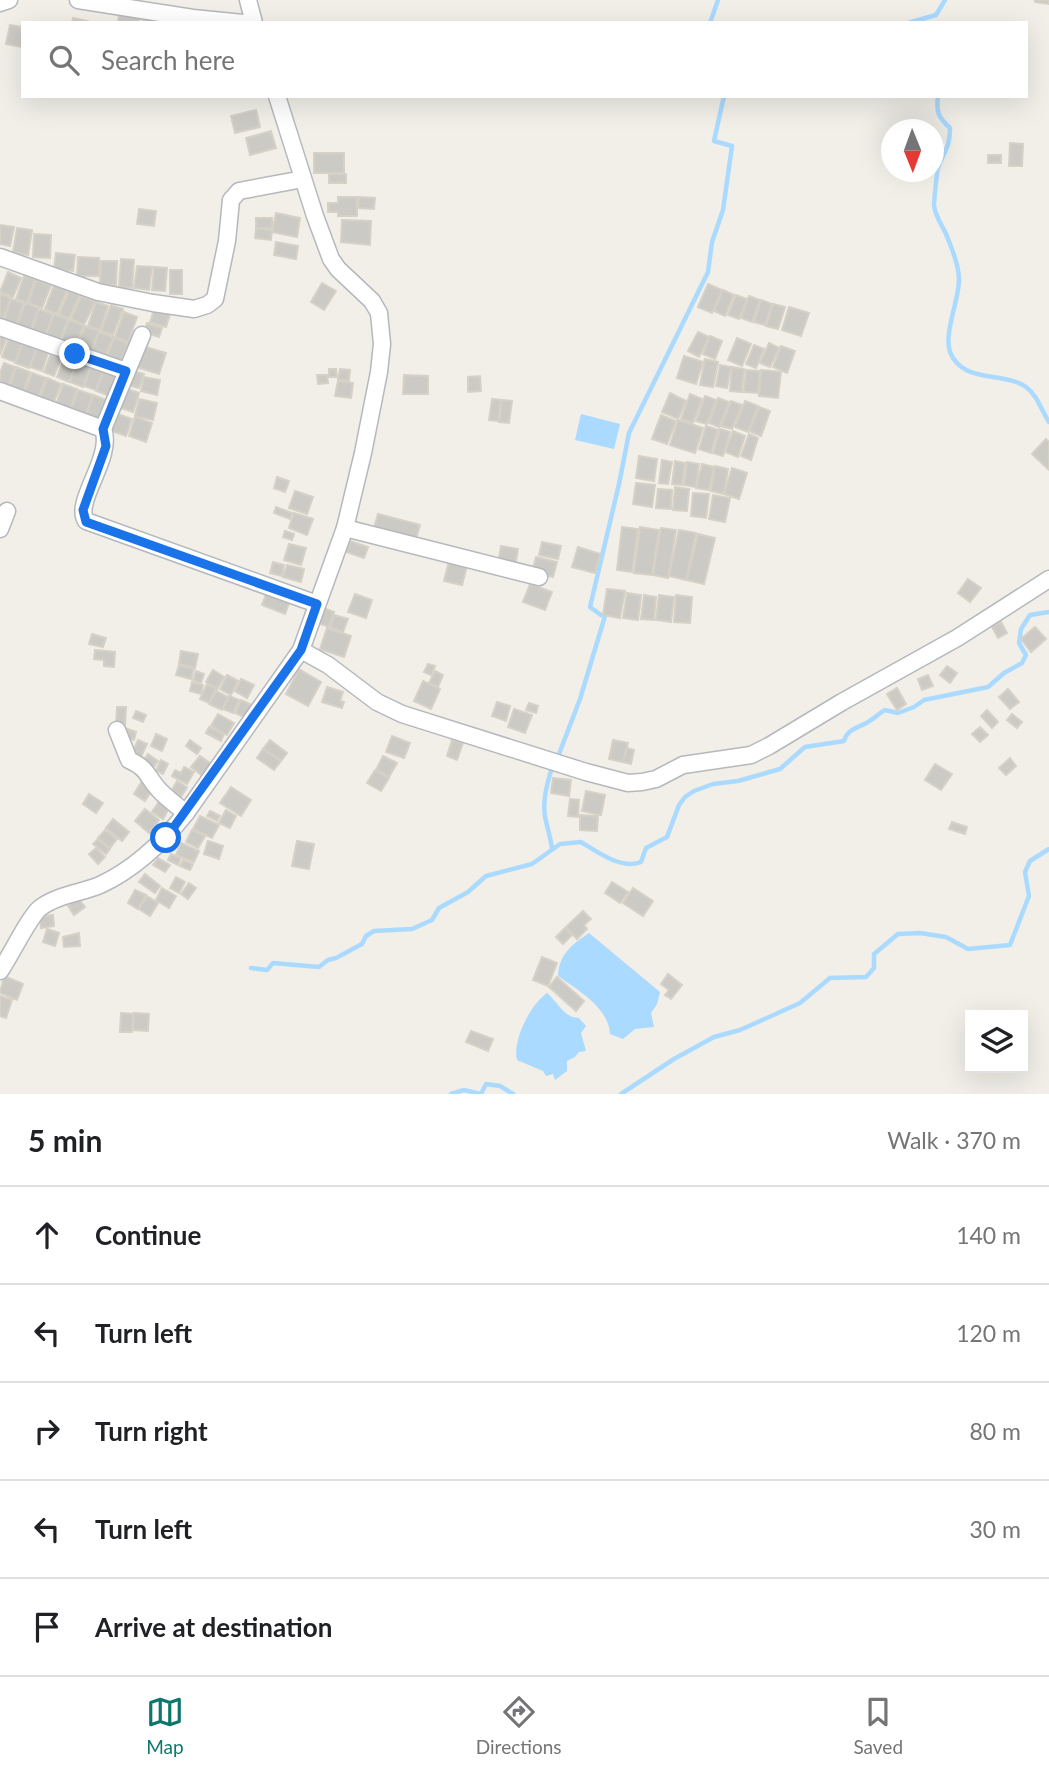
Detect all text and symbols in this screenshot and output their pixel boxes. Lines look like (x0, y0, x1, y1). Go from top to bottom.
search box (21, 21, 1028, 98)
icon: search (45, 41, 83, 79)
text: Search here (101, 44, 235, 76)
north arrow (881, 119, 944, 182)
route end (59, 338, 90, 369)
route start (150, 822, 181, 853)
map controls (965, 1010, 1028, 1073)
button: layers (965, 1010, 1028, 1073)
text: 5 min (28, 1122, 102, 1158)
text: Walk · 370 m (887, 1126, 1021, 1154)
icon: ahead (28, 1216, 66, 1254)
text: Continue (95, 1219, 201, 1251)
text: 140 m (956, 1221, 1021, 1249)
icon: left (28, 1314, 66, 1352)
text: Turn left (95, 1317, 192, 1349)
text: 120 m (956, 1319, 1021, 1347)
icon: right (28, 1412, 66, 1450)
text: Turn right (95, 1415, 208, 1447)
text: 80 m (970, 1417, 1021, 1445)
icon: left (28, 1510, 66, 1548)
text: Turn left (95, 1513, 192, 1545)
text: 30 m (970, 1515, 1021, 1543)
icon: arrive (28, 1608, 66, 1646)
text: Arrive at destination (95, 1611, 332, 1643)
tab: Map (146, 1693, 184, 1758)
tab: Directions (476, 1693, 562, 1758)
tab: Saved (853, 1693, 903, 1758)

